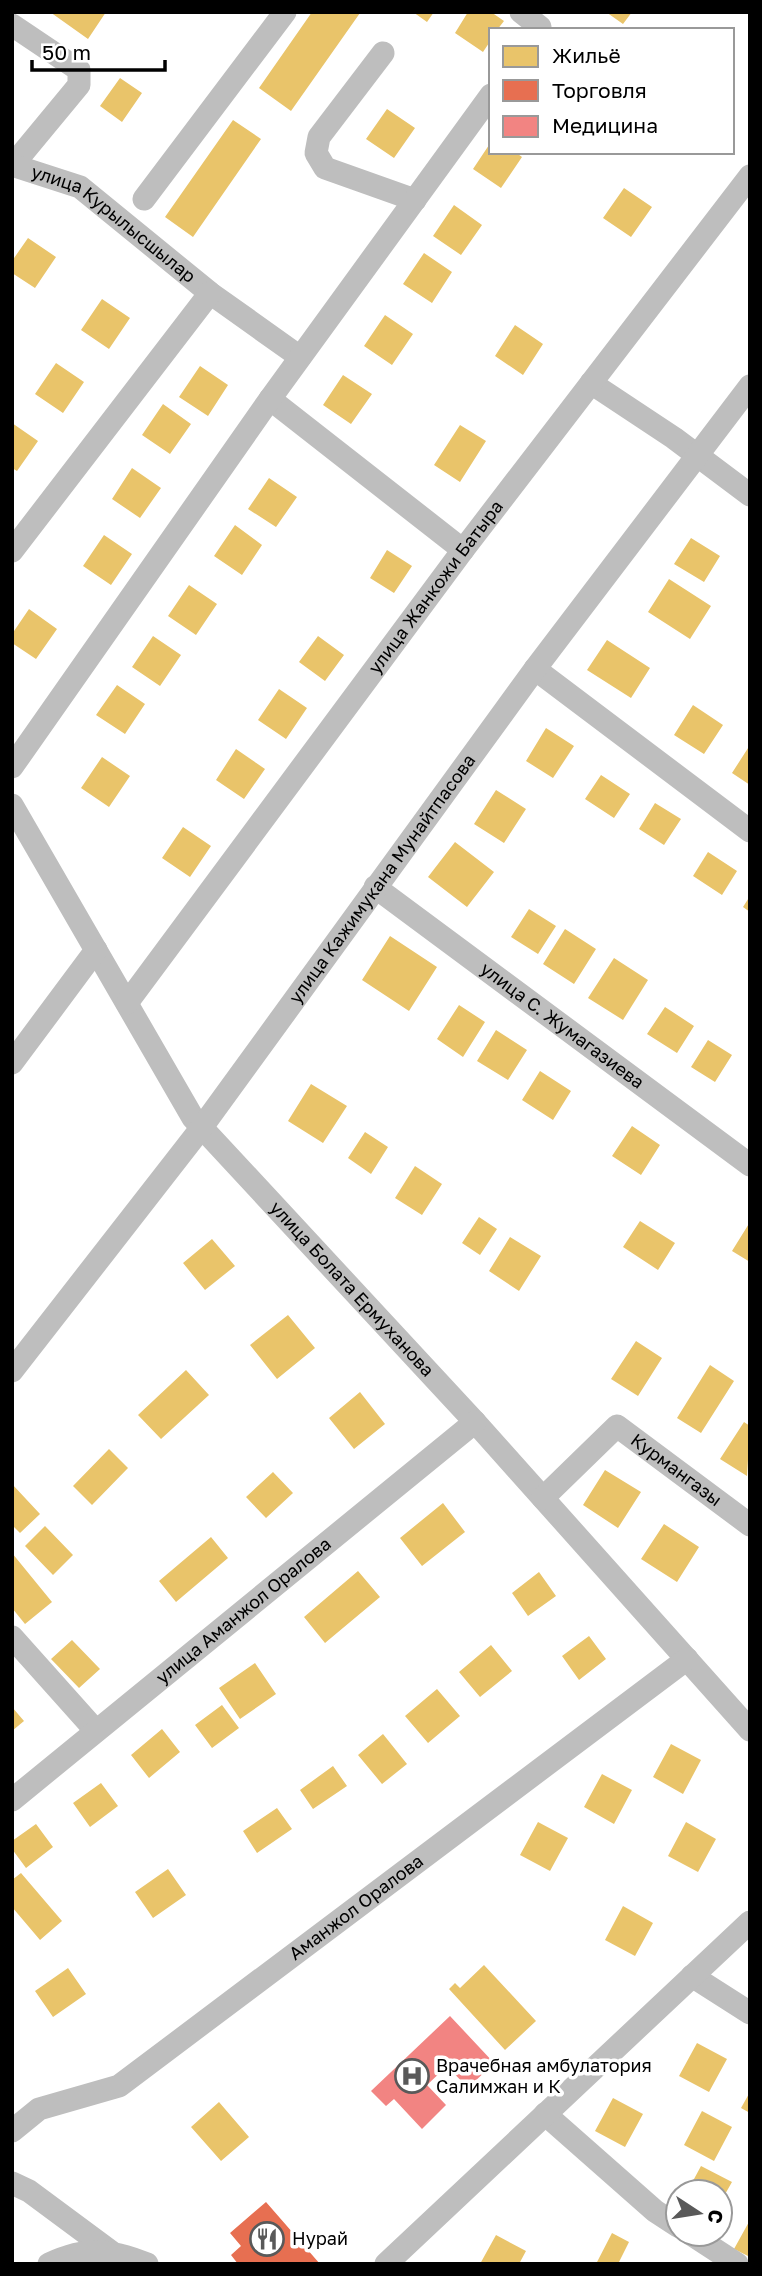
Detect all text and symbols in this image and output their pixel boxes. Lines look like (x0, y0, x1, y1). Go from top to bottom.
scale bar (32, 28, 164, 72)
legend (489, 28, 734, 154)
text: 50 m (42, 39, 91, 65)
text: Жильё (552, 42, 621, 68)
text: Торговля (552, 77, 647, 103)
text: Медицина (552, 112, 658, 138)
street label: улица Курылысшылар (29, 160, 201, 287)
street label: улица Жанкожи Батыра (363, 495, 507, 678)
street label: улица Кажимукана Мунайтпасова (284, 749, 480, 1007)
street label: улица С. Жумагазиева (477, 957, 649, 1093)
street label: улица Болата Ермуханова (266, 1196, 439, 1381)
street label: Курмангазы (627, 1428, 727, 1510)
street label: улица Аманжол Оралова (151, 1532, 335, 1688)
street label: Аманжол Оралова (284, 1849, 427, 1964)
place label: Врачебная амбулатория Салимжан и К (436, 2054, 652, 2097)
hospital icon: Врачебная амбулатория Салимжан и К (393, 2057, 431, 2095)
north arrow (664, 2178, 734, 2248)
text: С (703, 2208, 729, 2226)
restaurant icon: Нурай (248, 2220, 286, 2258)
place label: Нурай (292, 2227, 348, 2249)

